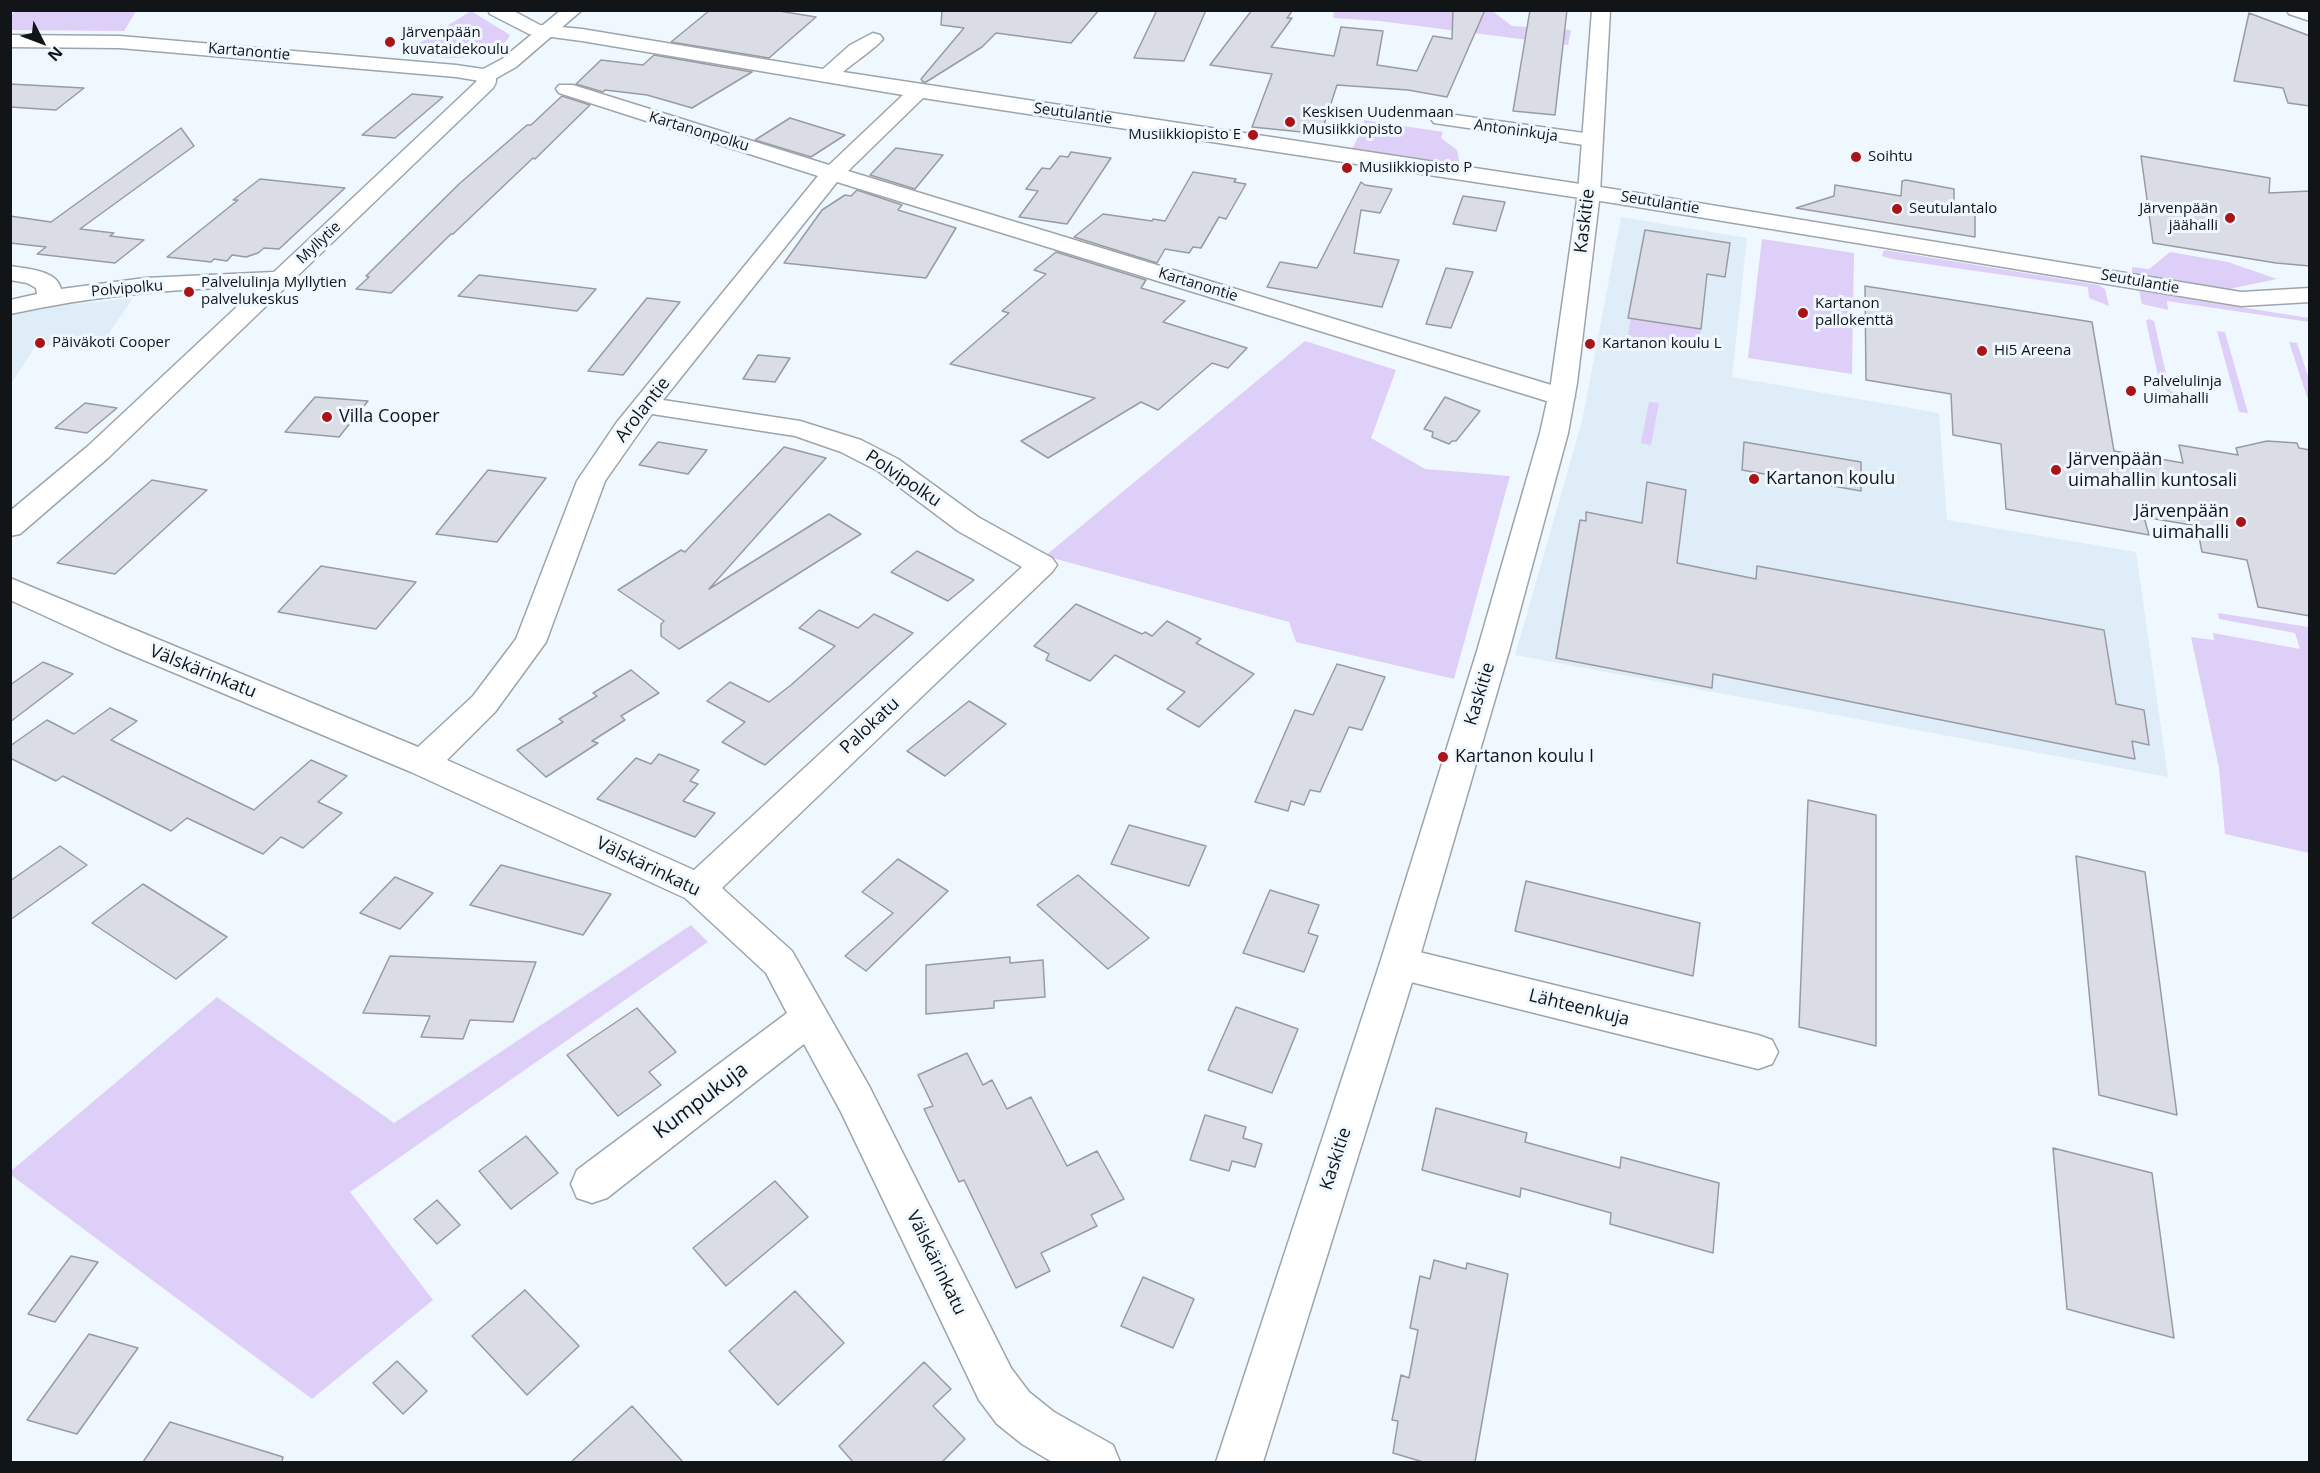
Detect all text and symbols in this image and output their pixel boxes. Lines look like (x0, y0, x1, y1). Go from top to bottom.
north arrow (12, 12, 72, 72)
place label: Järvenpään kuvataidekoulu (402, 24, 509, 59)
marker: Järvenpään kuvataidekoulu (383, 35, 397, 49)
street label: Kartanontie (207, 39, 291, 65)
text: N (43, 42, 68, 66)
street label: Seutulantie (1032, 100, 1114, 128)
place label: Keskisen Uudenmaan Musiikkiopisto (1302, 104, 1454, 139)
street label: Kartanonpolku (647, 108, 751, 156)
marker: Keskisen Uudenmaan Musiikkiopisto (1283, 115, 1297, 129)
street label: Antoninkuja (1473, 116, 1559, 146)
place label: Musiikkiopisto E (1128, 126, 1241, 144)
marker: Musiikkiopisto E (1246, 128, 1260, 142)
place label: Soihtu (1868, 148, 1913, 166)
marker: Soihtu (1849, 150, 1863, 164)
place label: Musiikkiopisto P (1359, 159, 1472, 177)
marker: Musiikkiopisto P (1340, 161, 1354, 175)
street label: Kaskitie (1570, 188, 1600, 254)
street label: Seutulantie (1619, 188, 1701, 218)
place label: Seutulantalo (1909, 200, 1997, 218)
place label: Järvenpään jäähalli (2139, 200, 2218, 235)
marker: Seutulantalo (1890, 202, 1904, 216)
marker: Järvenpään jäähalli (2223, 211, 2237, 225)
street label: Myllytie (293, 218, 345, 268)
street label: Kartanontie (1156, 264, 1240, 306)
street label: Seutulantie (2099, 266, 2181, 298)
place label: Palvelulinja Myllytien palvelukeskus (201, 274, 347, 309)
street label: Polvipolku (90, 277, 164, 301)
marker: Palvelulinja Myllytien palvelukeskus (182, 285, 196, 299)
place label: Kartanon pallokenttä (1815, 295, 1894, 330)
marker: Kartanon pallokenttä (1796, 306, 1810, 320)
place label: Päiväkoti Cooper (52, 334, 170, 352)
place label: Kartanon koulu L (1602, 335, 1721, 353)
marker: Päiväkoti Cooper (33, 336, 47, 350)
marker: Kartanon koulu L (1583, 337, 1597, 351)
place label: Hi5 Areena (1994, 342, 2071, 360)
marker: Hi5 Areena (1975, 344, 1989, 358)
street label: Arolantie (611, 373, 675, 447)
place label: Palvelulinja Uimahalli (2143, 373, 2222, 408)
marker: Palvelulinja Uimahalli (2124, 384, 2138, 398)
place label: Villa Cooper (339, 406, 440, 428)
marker: Villa Cooper (320, 410, 334, 424)
street label: Polvipolku (861, 446, 945, 512)
place label: Järvenpään uimahallin kuntosali (2068, 449, 2237, 492)
marker: Järvenpään uimahallin kuntosali (2049, 463, 2063, 477)
place label: Kartanon koulu (1766, 468, 1895, 490)
marker: Kartanon koulu (1747, 472, 1761, 486)
place label: Järvenpään uimahalli (2135, 501, 2229, 544)
marker: Järvenpään uimahalli (2234, 515, 2248, 529)
street label: Välskärinkatu (146, 641, 260, 703)
street label: Kaskitie (1460, 660, 1500, 728)
street label: Palokatu (836, 693, 904, 759)
place label: Kartanon koulu I (1455, 746, 1594, 768)
marker: Kartanon koulu I (1436, 750, 1450, 764)
street label: Välskärinkatu (592, 832, 704, 902)
street label: Lähteenkuja (1526, 985, 1632, 1031)
street label: Kumpukuja (649, 1057, 753, 1145)
street label: Kaskitie (1316, 1125, 1356, 1193)
street label: Välskärinkatu (901, 1207, 971, 1319)

